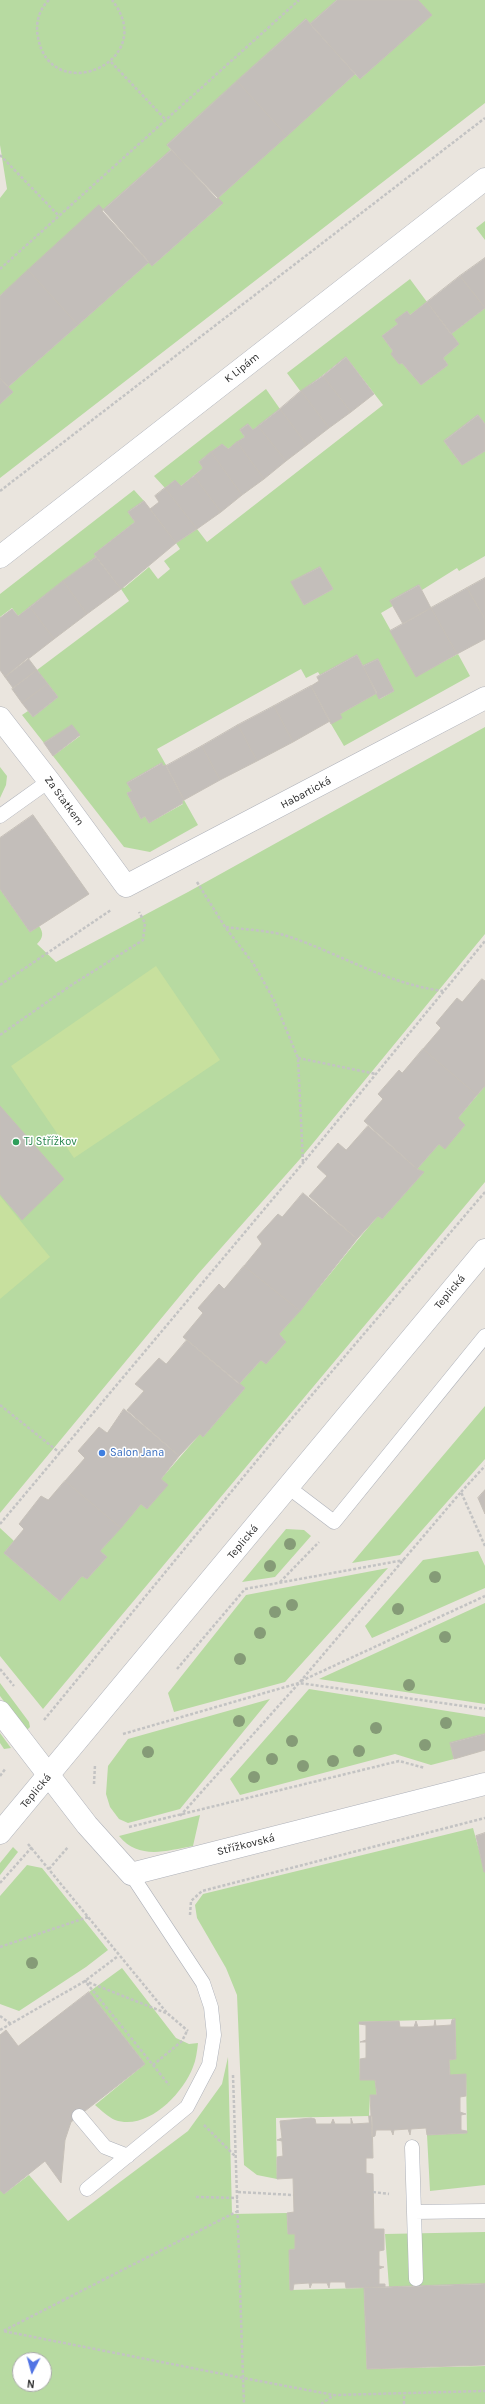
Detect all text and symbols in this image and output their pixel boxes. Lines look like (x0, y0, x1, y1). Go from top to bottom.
street label: K Lipám (222, 350, 262, 386)
street label: Za Statkem (42, 774, 86, 828)
street label: Habartická (278, 774, 334, 812)
place label: TJ Střížkov (24, 1135, 77, 1149)
marker: TJ Střížkov (11, 1137, 21, 1147)
street label: Teplická (432, 1272, 468, 1312)
place label: Salon Jana (110, 1446, 164, 1460)
marker: Salon Jana (97, 1448, 107, 1458)
street label: Teplická (225, 1522, 261, 1562)
street label: Teplická (18, 1771, 54, 1811)
street label: Střížkovská (216, 1831, 276, 1859)
north arrow (12, 2352, 52, 2392)
text: N (26, 2377, 35, 2390)

